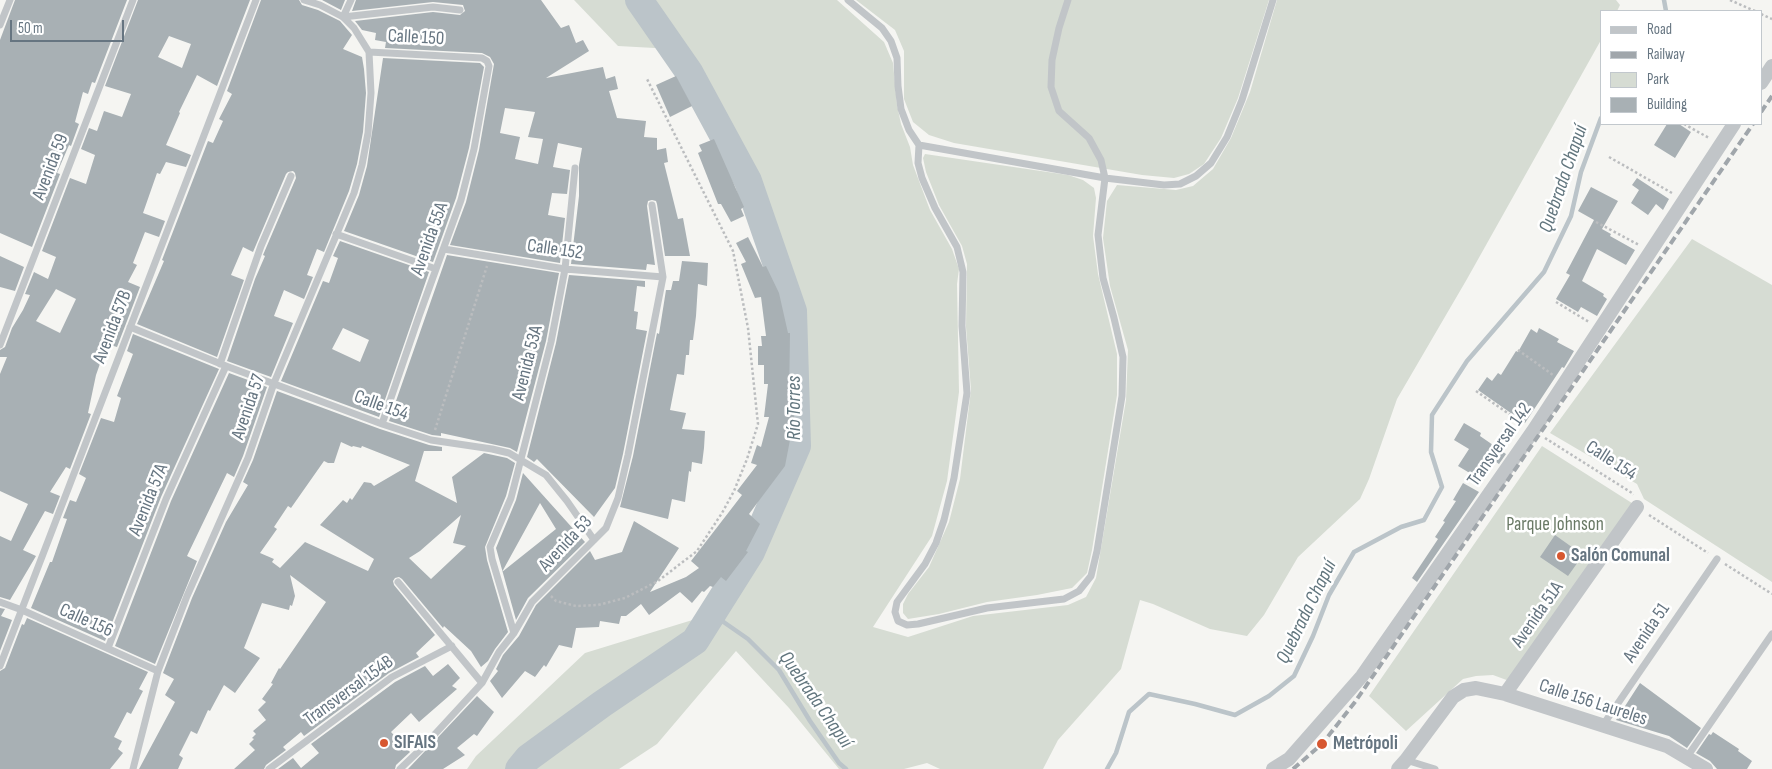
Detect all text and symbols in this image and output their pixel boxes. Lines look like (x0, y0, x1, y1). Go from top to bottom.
scale bar (12, 10, 126, 42)
legend (1600, 10, 1762, 125)
text: 50 m (18, 19, 43, 38)
text: Road (1647, 20, 1672, 39)
street label: Calle 150 (387, 25, 445, 51)
text: Railway (1647, 45, 1685, 64)
text: Park (1647, 70, 1669, 89)
text: Building (1647, 95, 1687, 114)
water label: Quebrada Chapuí (1534, 122, 1594, 236)
street label: Avenida 59 (28, 131, 74, 203)
street label: Avenida 55A (406, 199, 454, 279)
street label: Calle 152 (526, 235, 584, 265)
street label: Avenida 57B (89, 287, 137, 367)
street label: Avenida 53A (508, 323, 548, 403)
street label: Avenida 57 (227, 371, 271, 443)
water label: Río Torres (783, 376, 807, 440)
street label: Calle 154 (351, 386, 411, 426)
street label: Transversal 142 (1463, 399, 1537, 491)
street label: Calle 154 (1581, 436, 1641, 486)
street label: Avenida 57A (124, 461, 174, 539)
street label: Avenida 53 (534, 511, 598, 577)
park label: Parque Johnson (1506, 514, 1604, 536)
place label: Salón Comunal (1571, 545, 1670, 567)
marker: Salón Comunal (1555, 550, 1567, 562)
water label: Quebrada Chapuí (1272, 556, 1342, 668)
street label: Avenida 51A (1507, 578, 1569, 652)
street label: Calle 156 (56, 599, 116, 643)
street label: Avenida 51 (1619, 599, 1675, 667)
water label: Quebrada Chapuí (773, 647, 857, 753)
street label: Transversal 154B (300, 651, 398, 731)
street label: Calle 156 Laureles (1536, 675, 1650, 731)
place label: SIFAIS (394, 732, 436, 754)
place label: Metrópoli (1333, 733, 1398, 755)
marker: SIFAIS (378, 737, 390, 749)
marker: Metrópoli (1315, 737, 1329, 751)

